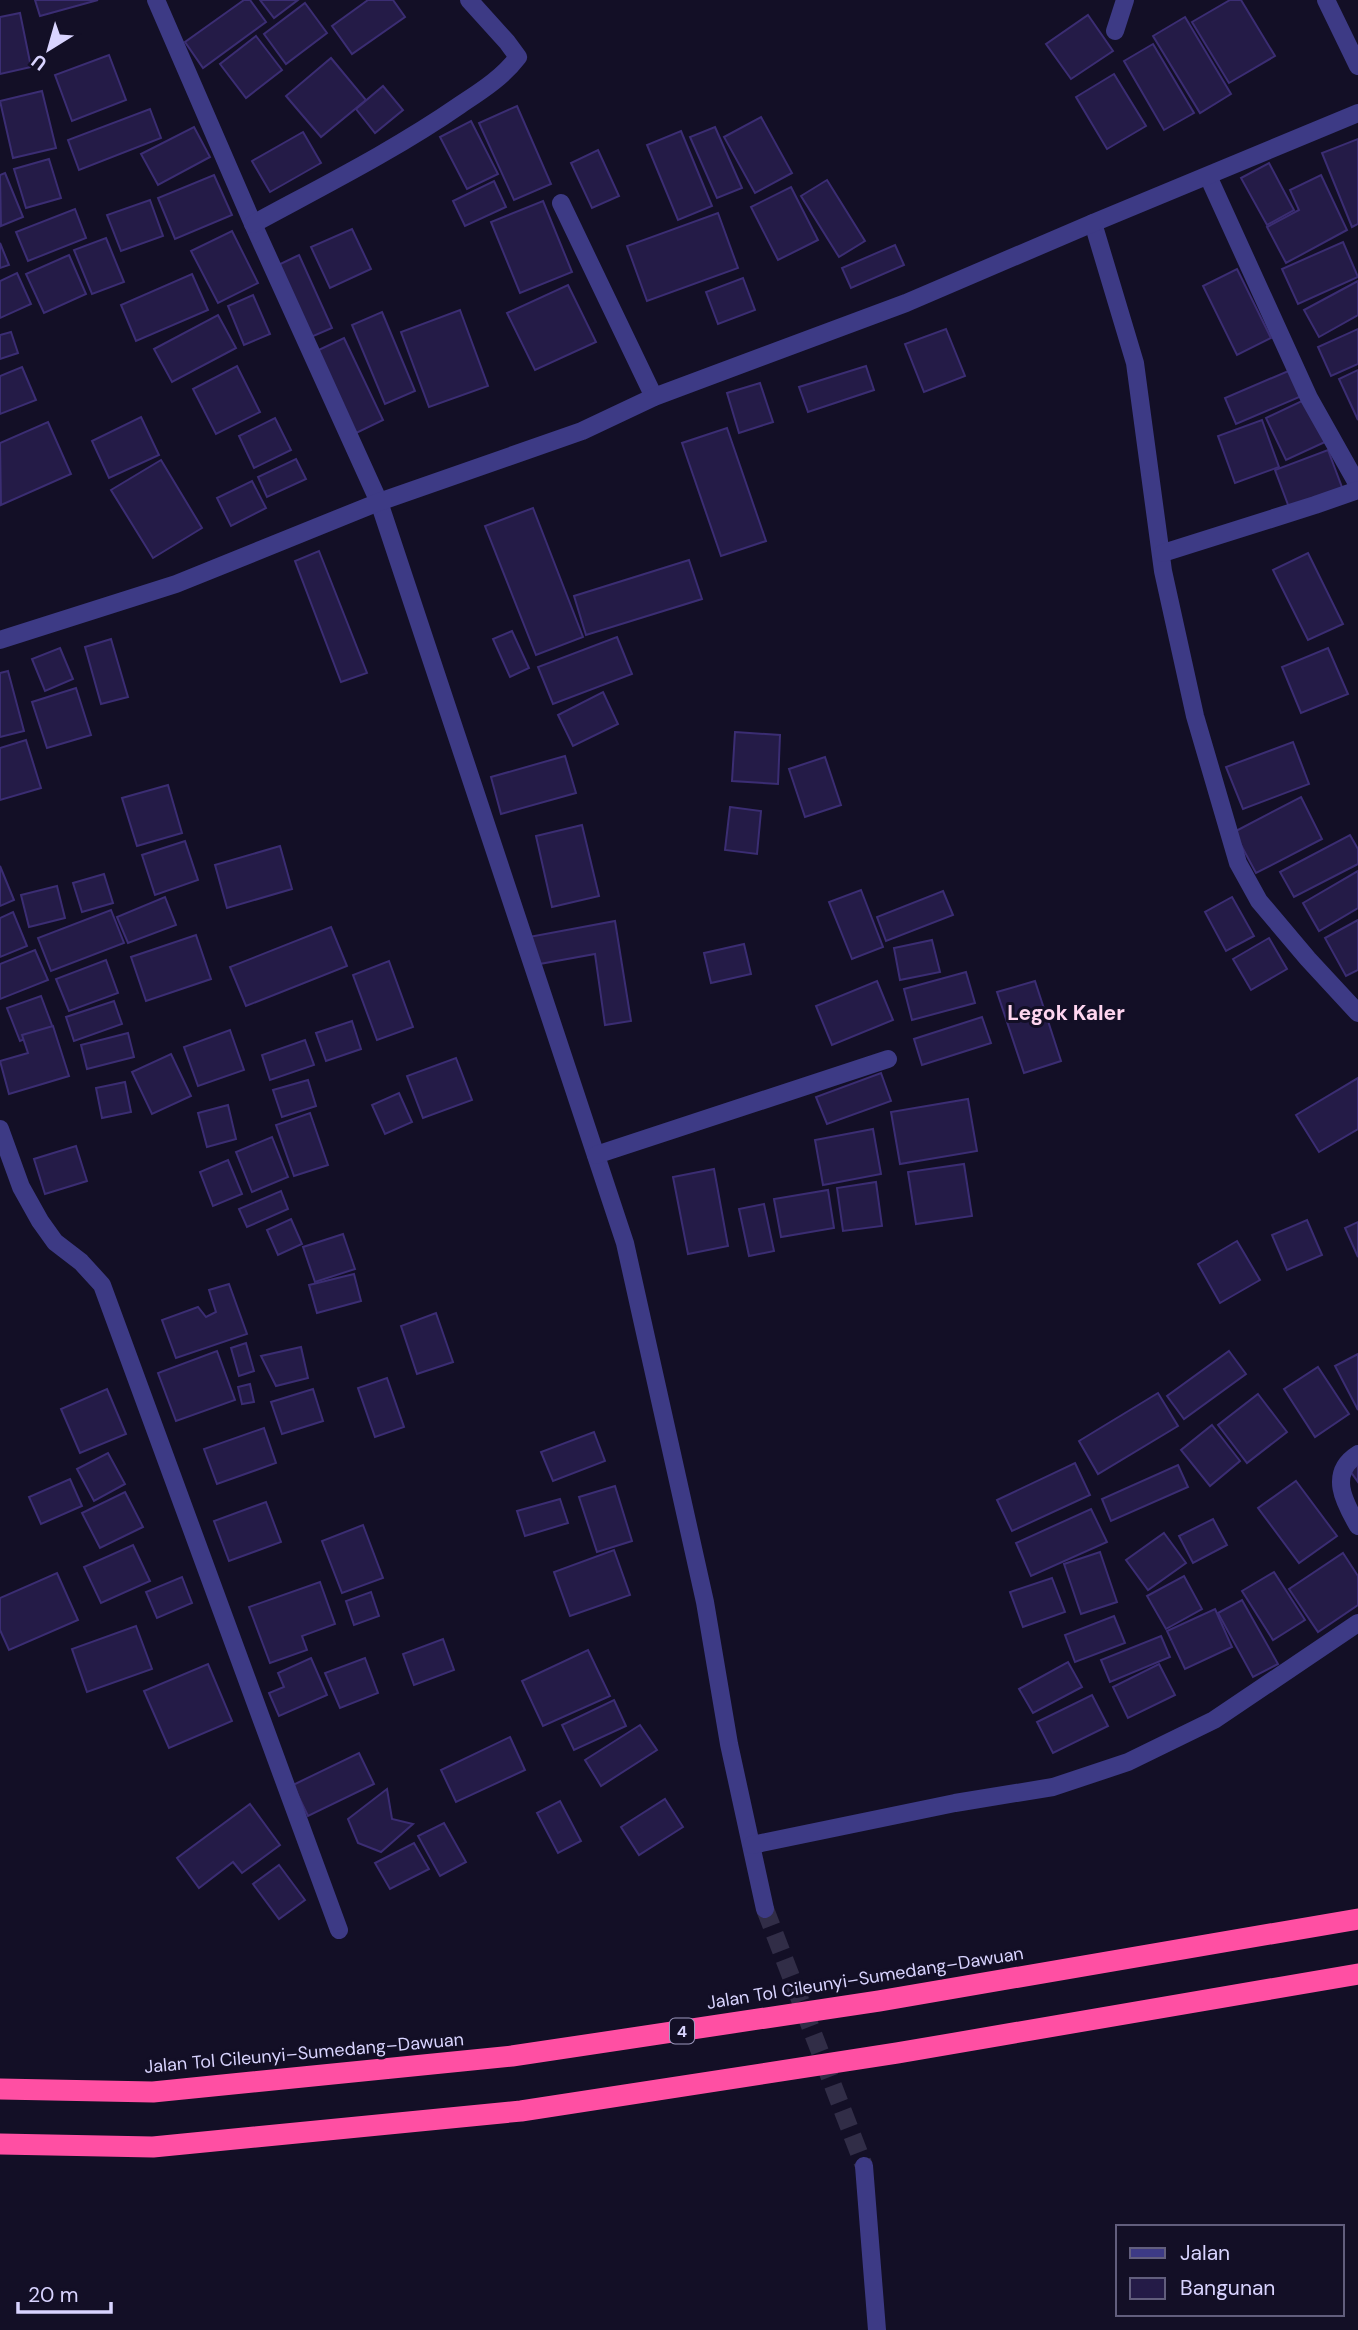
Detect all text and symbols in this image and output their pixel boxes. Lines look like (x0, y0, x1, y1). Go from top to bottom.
north arrow (14, 14, 84, 84)
text: U (26, 48, 52, 76)
district label: Legok Kaler (1007, 999, 1125, 1027)
street label: Jalan Tol Cileunyi–Sumedang–Dawuan (705, 1941, 1025, 2015)
road number: 4 (670, 2019, 694, 2044)
street label: Jalan Tol Cileunyi–Sumedang–Dawuan (143, 2027, 465, 2079)
legend (1116, 2225, 1344, 2316)
text: Jalan (1180, 2239, 1230, 2267)
scale bar (18, 2270, 110, 2314)
text: Bangunan (1180, 2274, 1275, 2302)
text: 20 m (28, 2281, 79, 2309)

